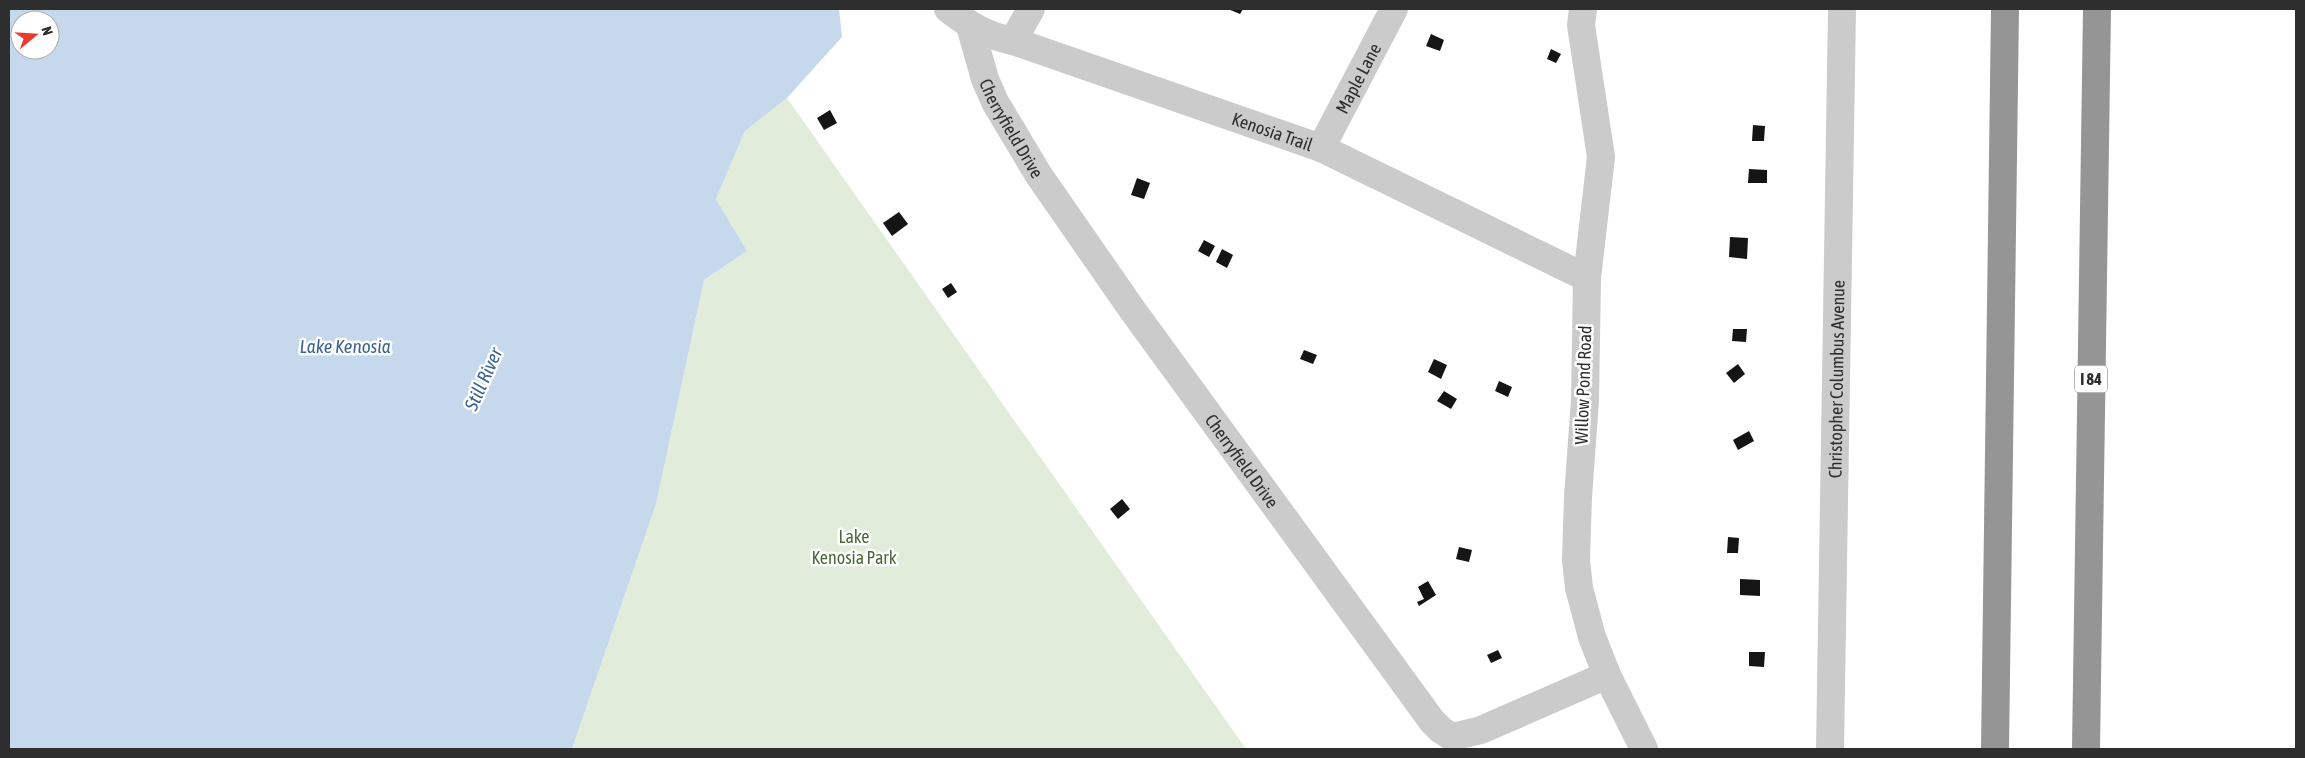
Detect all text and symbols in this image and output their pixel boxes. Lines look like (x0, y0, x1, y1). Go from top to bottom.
north arrow (10, 10, 60, 60)
text: N (38, 25, 56, 37)
street label: Maple Lane (1331, 39, 1385, 117)
street label: Cherryfield Drive (976, 75, 1048, 181)
street label: Kenosia Trail (1229, 107, 1316, 155)
street label: Christopher Columbus Avenue (1824, 280, 1848, 478)
street label: Willow Pond Road (1570, 325, 1596, 445)
water label: Lake Kenosia (299, 335, 391, 357)
water label: Still River (459, 343, 507, 415)
road number: I 84 (2075, 366, 2107, 392)
street label: Cherryfield Drive (1201, 410, 1283, 512)
park label: Lake Kenosia Park (811, 526, 897, 568)

